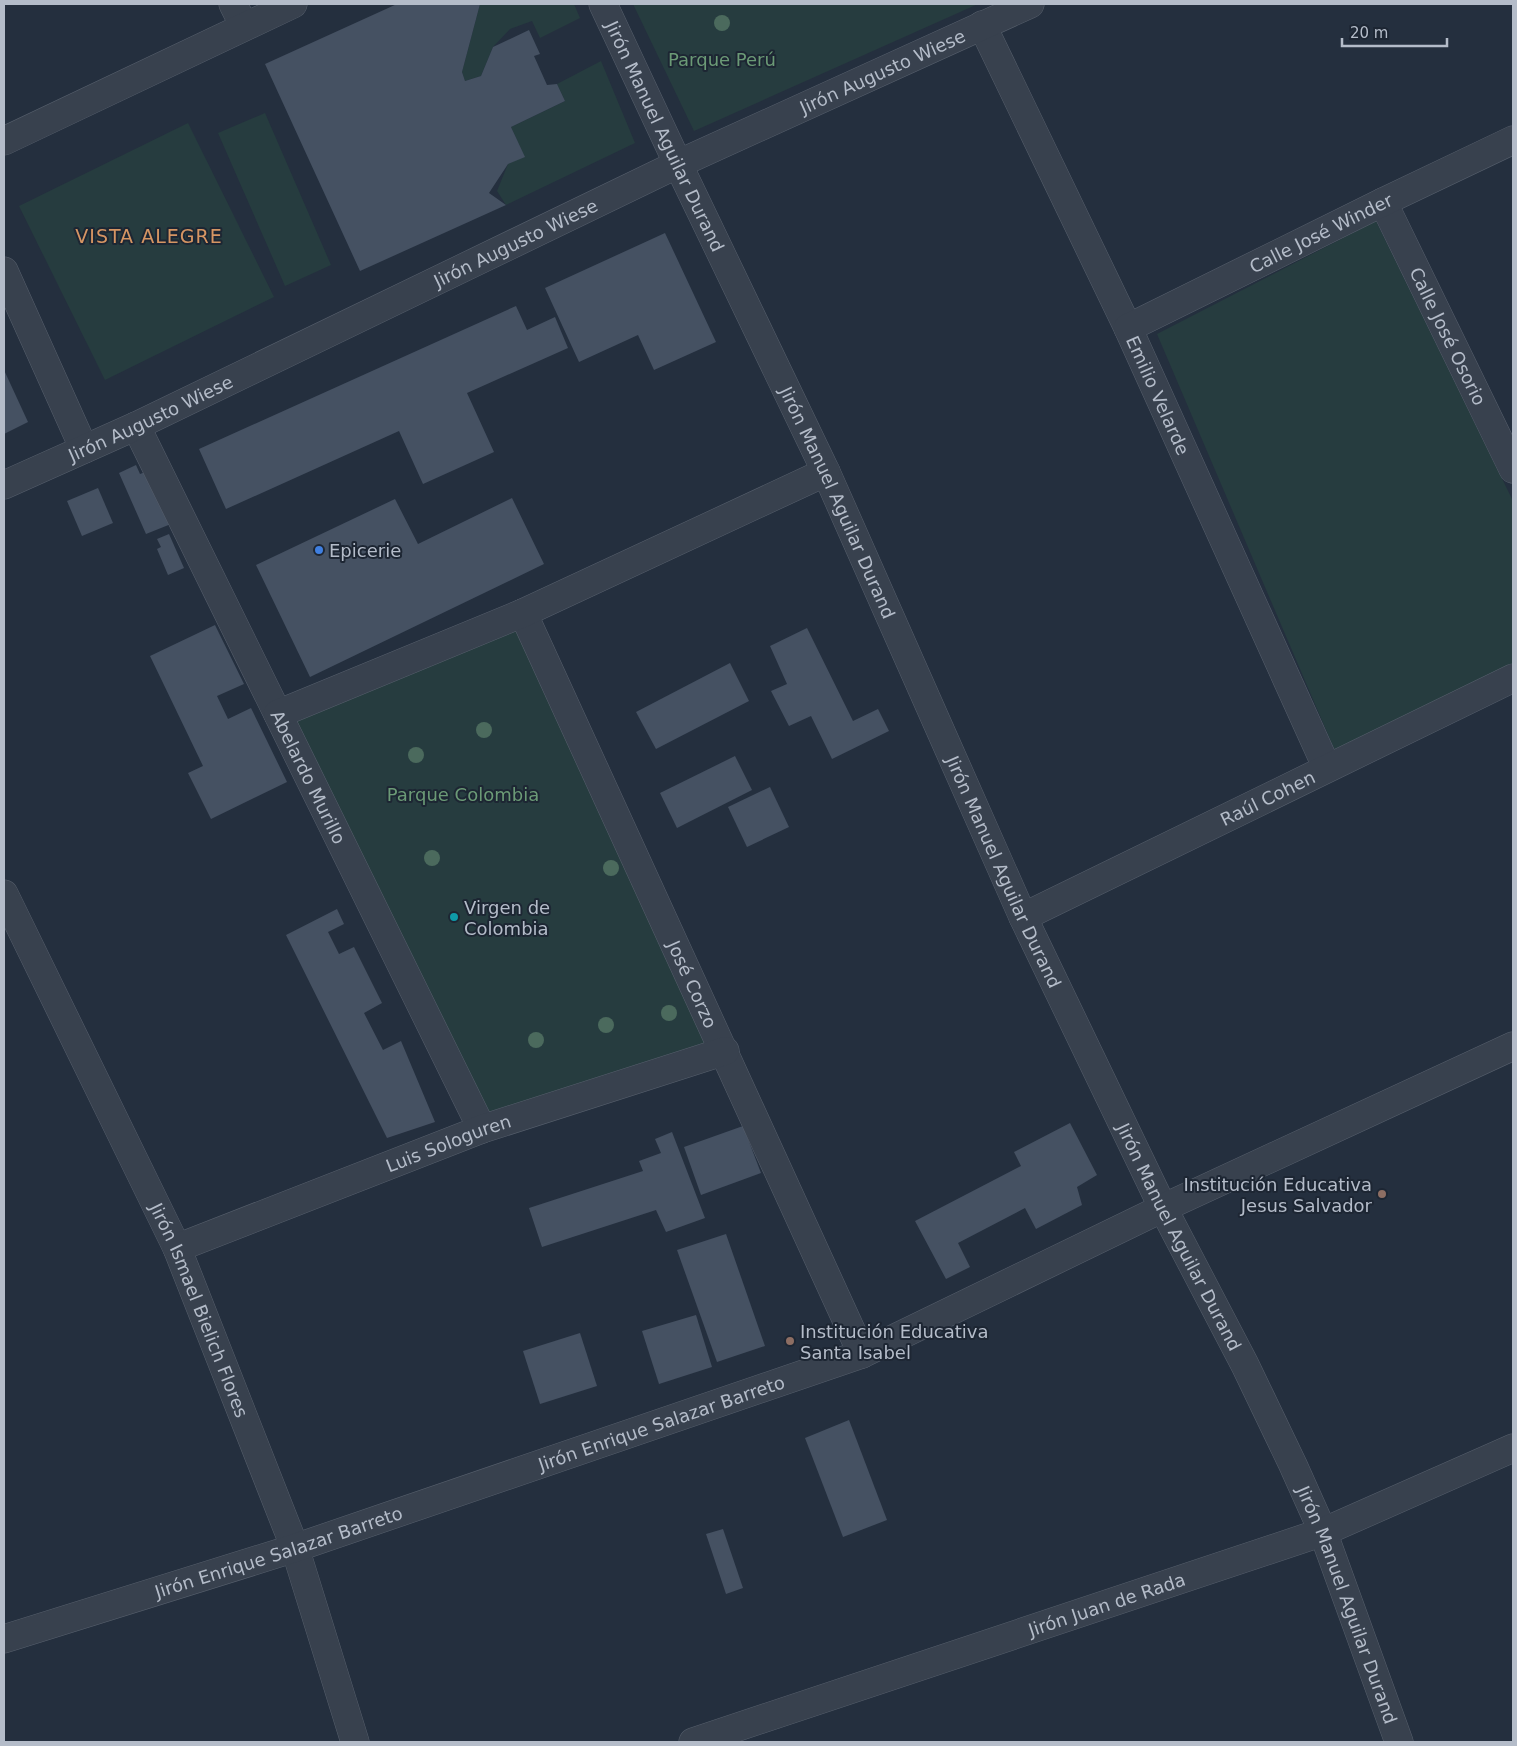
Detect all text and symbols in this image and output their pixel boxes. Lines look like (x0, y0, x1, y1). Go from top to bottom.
scale bar (1342, 15, 1447, 47)
street label: Jirón Manuel Aguilar Durand (601, 16, 729, 255)
street label: Jirón Augusto Wiese (795, 24, 968, 118)
text: 20 m (1350, 24, 1388, 42)
park label: Parque Perú (668, 49, 776, 70)
street label: Calle José Winder (1246, 188, 1396, 277)
street label: Jirón Augusto Wiese (429, 194, 601, 291)
district label: VISTA ALEGRE (75, 225, 223, 247)
street label: Calle José Osorio (1406, 263, 1491, 408)
street label: Emilio Velarde (1122, 332, 1194, 458)
street label: Jirón Augusto Wiese (64, 370, 236, 466)
street label: Jirón Manuel Aguilar Durand (775, 382, 900, 622)
place label: Epicerie (329, 540, 401, 561)
marker: Epicerie (313, 544, 325, 556)
street label: Abelardo Murillo (267, 706, 350, 847)
street label: Jirón Manuel Aguilar Durand (942, 751, 1066, 991)
street label: Raúl Cohen (1217, 766, 1318, 830)
park label: Parque Colombia (387, 784, 539, 805)
place label: Virgen de Colombia (464, 897, 550, 939)
marker: Virgen de Colombia (448, 911, 460, 923)
street label: José Corzo (663, 936, 722, 1031)
street label: Luis Sologuren (383, 1110, 513, 1176)
street label: Jirón Manuel Aguilar Durand (1113, 1118, 1246, 1354)
place label: Institución Educativa Jesus Salvador (1183, 1174, 1373, 1216)
marker: Institución Educativa Jesus Salvador (1376, 1188, 1388, 1200)
street label: Jirón Ismael Bielich Flores (146, 1198, 253, 1420)
place label: Institución Educativa Santa Isabel (800, 1321, 989, 1363)
marker: Institución Educativa Santa Isabel (784, 1335, 796, 1347)
street label: Jirón Enrique Salazar Barreto (534, 1371, 787, 1475)
street label: Jirón Manuel Aguilar Durand (1293, 1481, 1402, 1726)
street label: Jirón Enrique Salazar Barreto (151, 1502, 405, 1602)
street label: Jirón Juan de Rada (1024, 1568, 1188, 1640)

